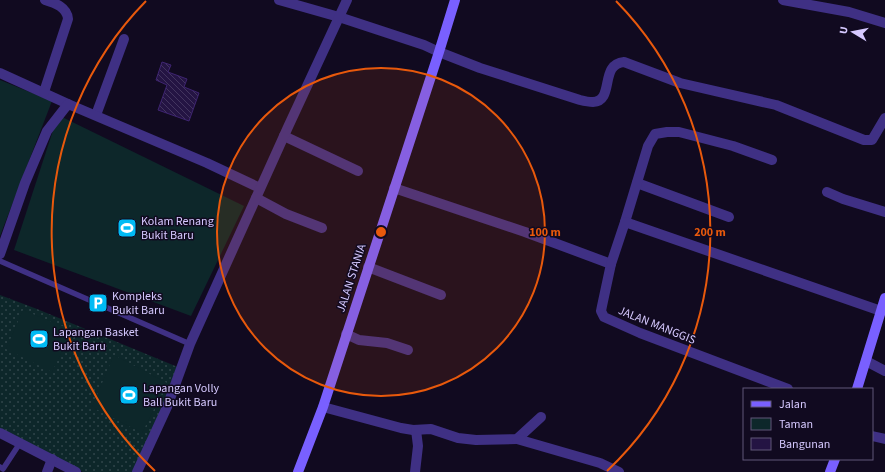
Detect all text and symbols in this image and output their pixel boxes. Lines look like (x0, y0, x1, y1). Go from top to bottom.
north arrow (833, 12, 873, 52)
text: U (836, 25, 852, 35)
place label: Kolam Renang Bukit Baru (141, 213, 214, 244)
sports icon: Kolam Renang Bukit Baru (116, 217, 138, 239)
text: 100 m (529, 224, 561, 241)
text: 200 m (694, 224, 726, 241)
centre of rings (374, 225, 388, 239)
street label: JALAN STANIA (332, 241, 371, 314)
place label: Kompleks Bukit Baru (112, 288, 165, 319)
parking icon: Kompleks Bukit Baru (87, 292, 109, 314)
street label: JALAN MANGGIS (616, 302, 698, 349)
place label: Lapangan Basket Bukit Baru (53, 324, 139, 355)
sports icon: Lapangan Basket Bukit Baru (28, 328, 50, 350)
place label: Lapangan Volly Ball Bukit Baru (143, 380, 219, 411)
sports icon: Lapangan Volly Ball Bukit Baru (118, 384, 140, 406)
legend (743, 388, 873, 460)
text: Jalan (779, 396, 806, 413)
text: Taman (779, 416, 813, 433)
text: Bangunan (779, 436, 830, 453)

